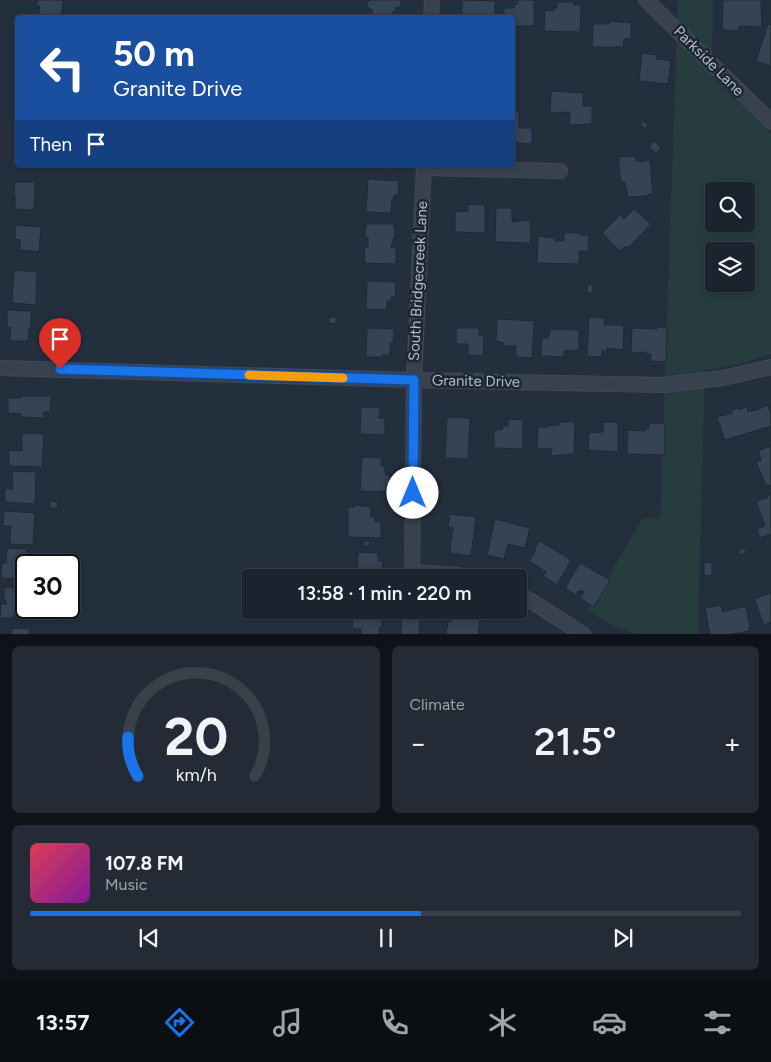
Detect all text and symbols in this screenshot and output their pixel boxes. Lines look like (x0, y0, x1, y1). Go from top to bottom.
street label: Parkside Lane (670, 22, 748, 100)
text: 50 m (113, 33, 195, 75)
icon: left (30, 35, 95, 100)
text: Granite Drive (113, 75, 242, 102)
icon: arrive (82, 130, 110, 158)
text: Then (30, 133, 72, 156)
map controls (705, 182, 755, 292)
button: search (705, 182, 755, 232)
street label: South Bridgecreek Lane (405, 201, 431, 361)
button: layers (705, 242, 755, 292)
pin (39, 318, 81, 369)
icon: arrive (46, 325, 74, 353)
street label: Granite Drive (432, 371, 520, 391)
position arrow (386, 466, 438, 518)
speed limit sign: 30 (15, 554, 80, 619)
text: 13:58 · 1 min · 220 m (298, 582, 471, 605)
text: Climate (410, 695, 465, 714)
text: 20 (164, 706, 228, 768)
text: 21.5° (534, 719, 617, 765)
text: − (410, 726, 427, 760)
text: + (724, 726, 741, 760)
text: km/h (175, 764, 216, 785)
text: 107.8 FM (105, 852, 184, 875)
text: Music (105, 875, 147, 894)
icon: previous (135, 924, 163, 952)
icon: pause (372, 924, 400, 952)
icon: next (609, 924, 637, 952)
icon: directions (162, 1005, 197, 1040)
icon: music (270, 1005, 305, 1040)
icon: phone (377, 1005, 412, 1040)
icon: climate (485, 1005, 520, 1040)
icon: car (592, 1005, 627, 1040)
icon: filters (700, 1005, 735, 1040)
text: 13:57 (36, 1009, 89, 1036)

